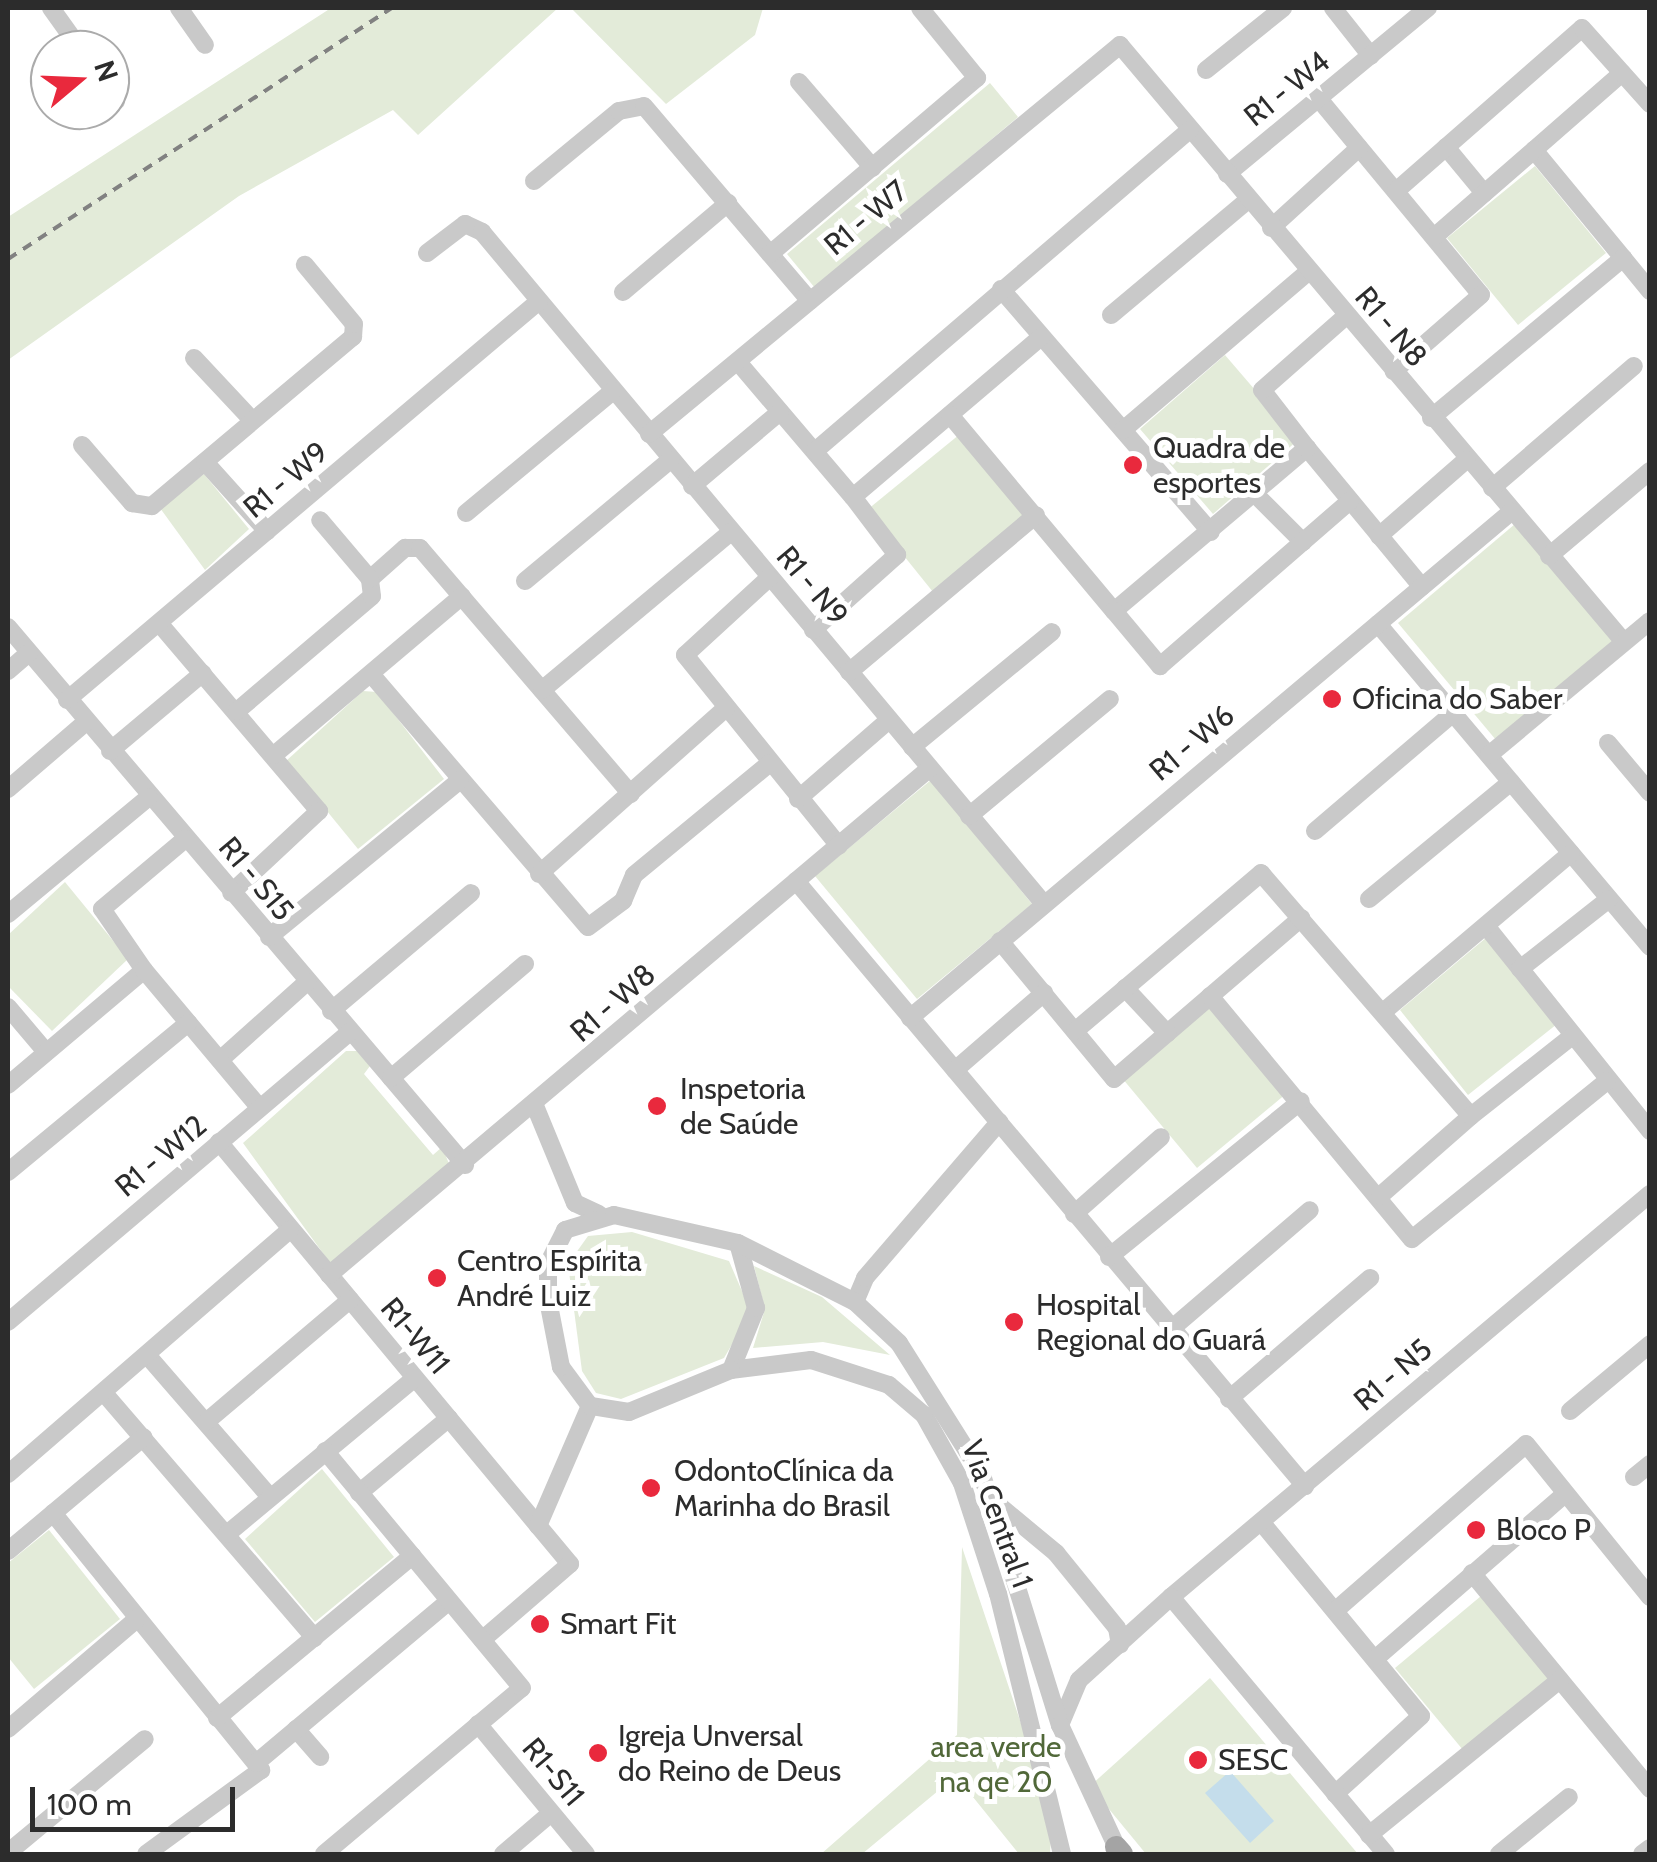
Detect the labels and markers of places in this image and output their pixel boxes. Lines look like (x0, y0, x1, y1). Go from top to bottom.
place label: Quadra de esportes (1153, 430, 1285, 500)
marker: Quadra de esportes (1122, 454, 1144, 476)
place label: Oficina do Saber (1352, 681, 1562, 717)
marker: Oficina do Saber (1321, 688, 1343, 710)
place label: Inspetoria de Saúde (680, 1071, 805, 1142)
marker: Inspetoria de Saúde (644, 1093, 670, 1119)
place label: Centro Espírita André Luiz (457, 1243, 642, 1314)
marker: Centro Espírita André Luiz (426, 1267, 448, 1289)
place label: Hospital Regional do Guará (1036, 1287, 1266, 1358)
marker: Hospital Regional do Guará (1001, 1309, 1027, 1335)
place label: OdontoClínica da Marinha do Brasil (674, 1453, 894, 1524)
marker: OdontoClínica da Marinha do Brasil (638, 1475, 664, 1501)
place label: Bloco P (1496, 1512, 1591, 1548)
marker: Bloco P (1465, 1519, 1487, 1541)
place label: Smart Fit (560, 1606, 676, 1642)
marker: Smart Fit (529, 1613, 551, 1635)
place label: Igreja Unversal do Reino de Deus (618, 1718, 841, 1788)
marker: Igreja Unversal do Reino de Deus (587, 1742, 609, 1764)
place label: SESC (1218, 1742, 1288, 1778)
marker: SESC (1187, 1749, 1209, 1771)

